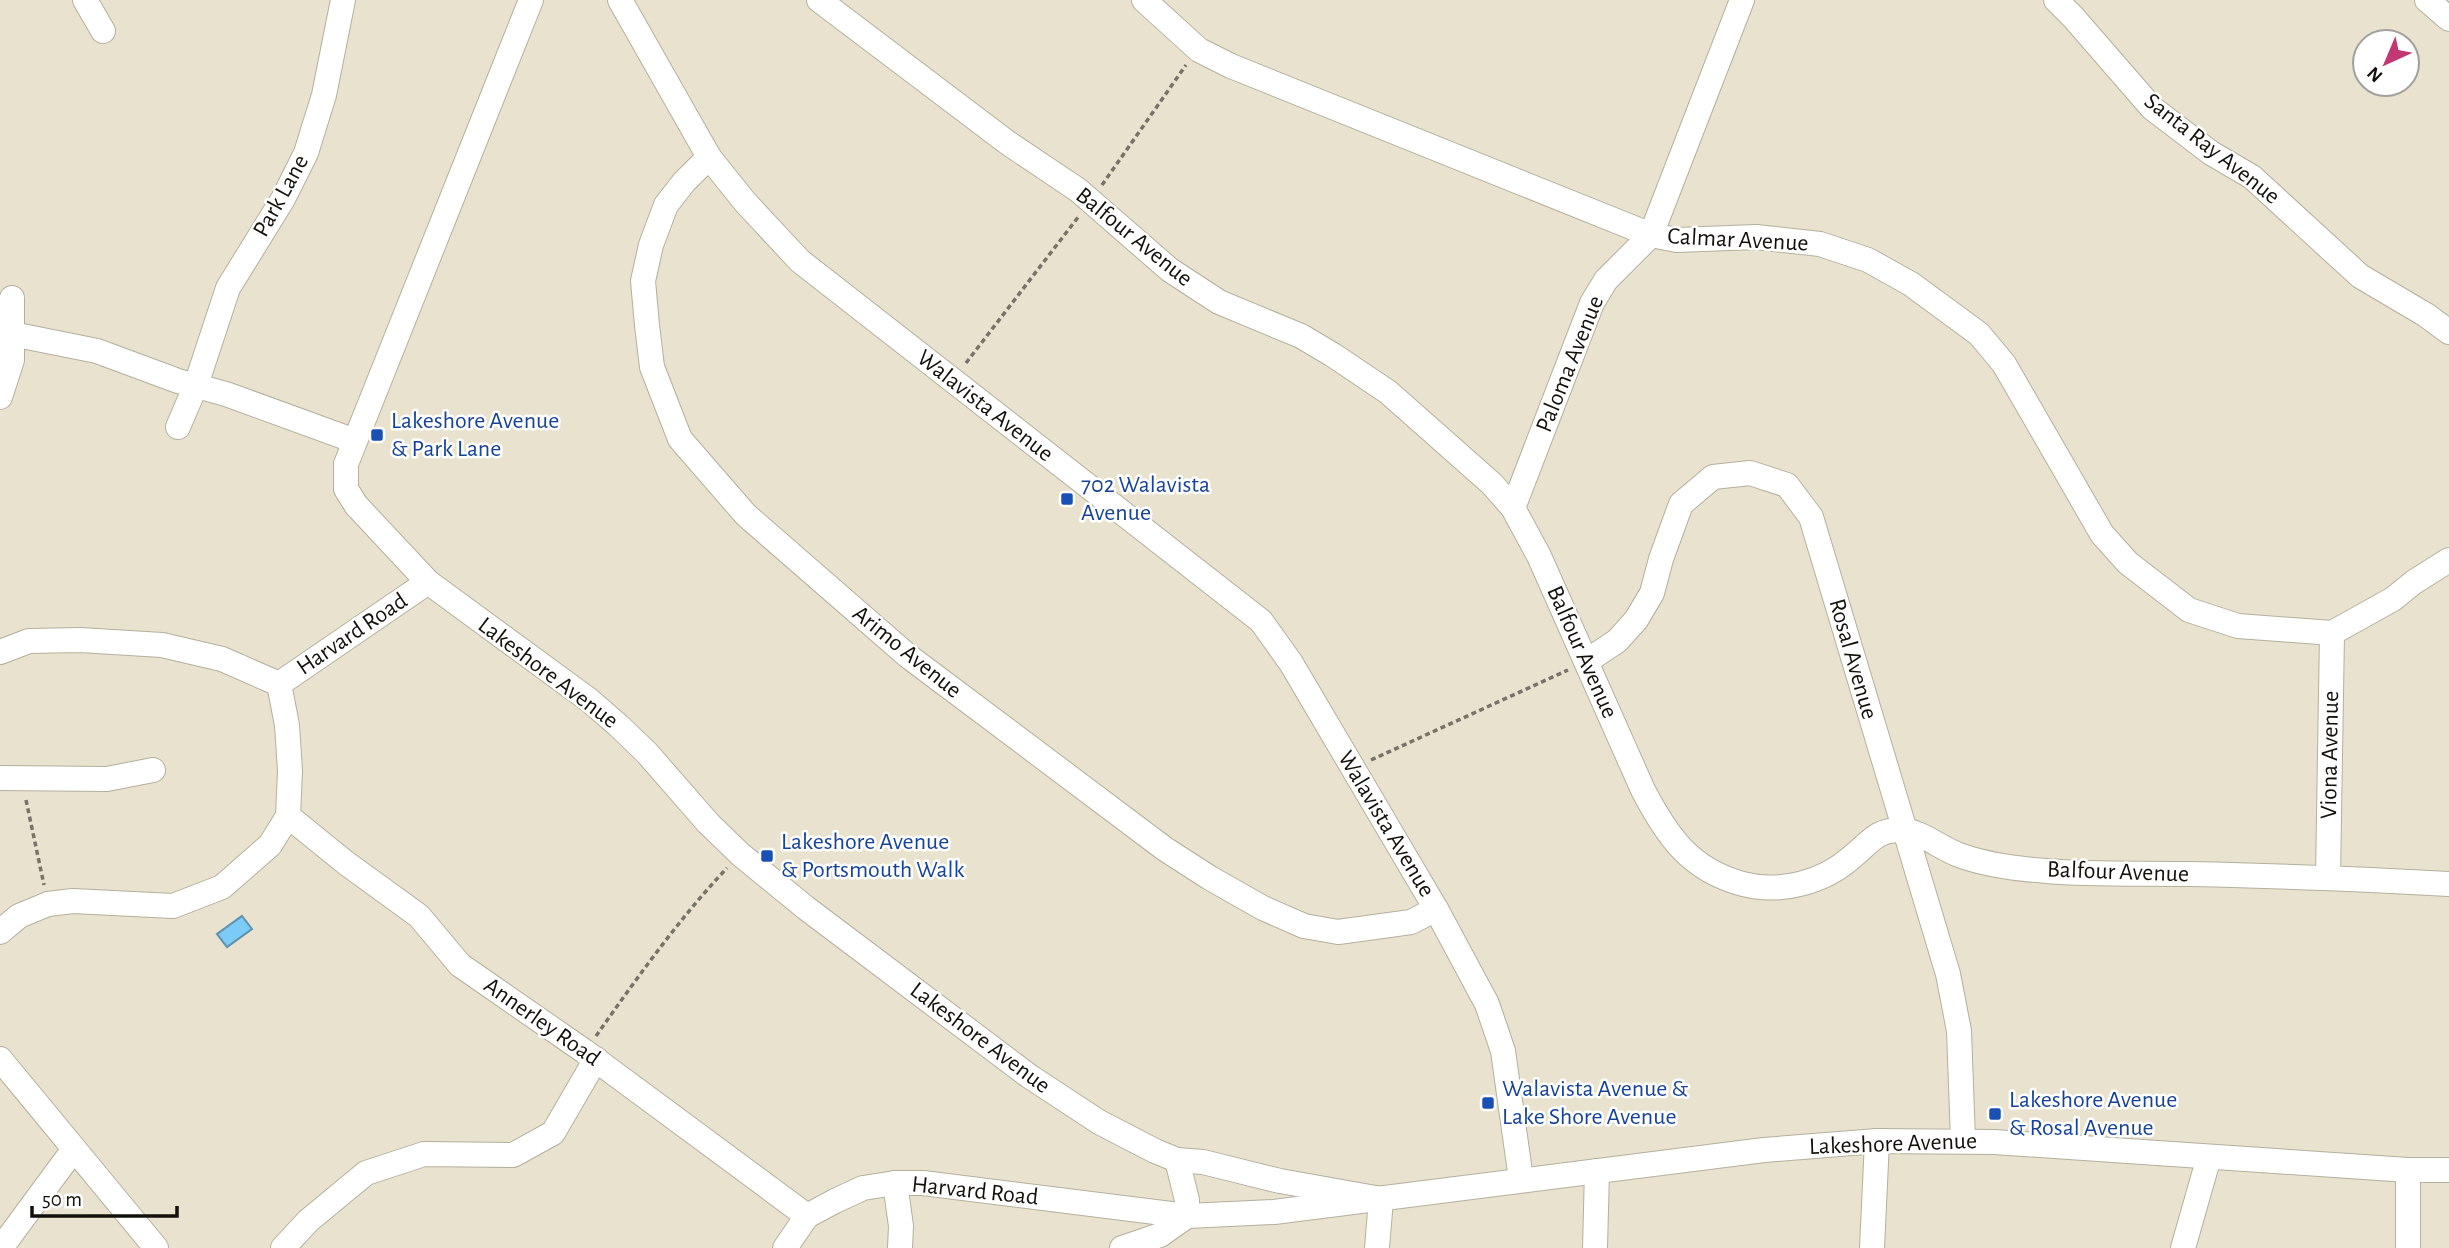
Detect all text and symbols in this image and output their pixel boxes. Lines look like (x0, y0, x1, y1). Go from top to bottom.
north arrow (2351, 28, 2421, 98)
text: N (2364, 63, 2387, 86)
street label: Santa Ray Avenue (2140, 89, 2284, 209)
street label: Park Lane (249, 151, 313, 241)
street label: Balfour Avenue (1071, 183, 1197, 291)
street label: Calmar Avenue (1667, 224, 1809, 256)
street label: Paloma Avenue (1532, 292, 1608, 436)
street label: Walavista Avenue (912, 346, 1058, 466)
place label: Lakeshore Avenue & Park Lane (391, 409, 559, 461)
marker: Lakeshore Avenue & Park Lane (369, 427, 385, 443)
place label: 702 Walavista Avenue (1081, 473, 1210, 525)
marker: 702 Walavista Avenue (1059, 491, 1075, 507)
street label: Balfour Avenue (1542, 582, 1622, 722)
street label: Harvard Road (293, 588, 411, 680)
street label: Rosal Avenue (1824, 596, 1882, 722)
street label: Arimo Avenue (848, 601, 966, 703)
street label: Lakeshore Avenue (474, 613, 622, 733)
street label: Viona Avenue (2317, 691, 2343, 819)
street label: Walavista Avenue (1333, 747, 1439, 901)
place label: Lakeshore Avenue & Portsmouth Walk (781, 830, 964, 882)
marker: Lakeshore Avenue & Portsmouth Walk (759, 848, 775, 864)
street label: Balfour Avenue (2047, 858, 2189, 886)
street label: Annerley Road (479, 973, 605, 1071)
street label: Lakeshore Avenue (906, 978, 1054, 1098)
place label: Walavista Avenue & Lake Shore Avenue (1502, 1077, 1688, 1129)
place label: Lakeshore Avenue & Rosal Avenue (2009, 1088, 2177, 1140)
marker: Walavista Avenue & Lake Shore Avenue (1480, 1095, 1496, 1111)
marker: Lakeshore Avenue & Rosal Avenue (1987, 1106, 2003, 1122)
street label: Lakeshore Avenue (1808, 1129, 1978, 1159)
street label: Harvard Road (910, 1172, 1040, 1210)
scale bar (32, 1174, 177, 1218)
text: 50 m (42, 1189, 82, 1210)

